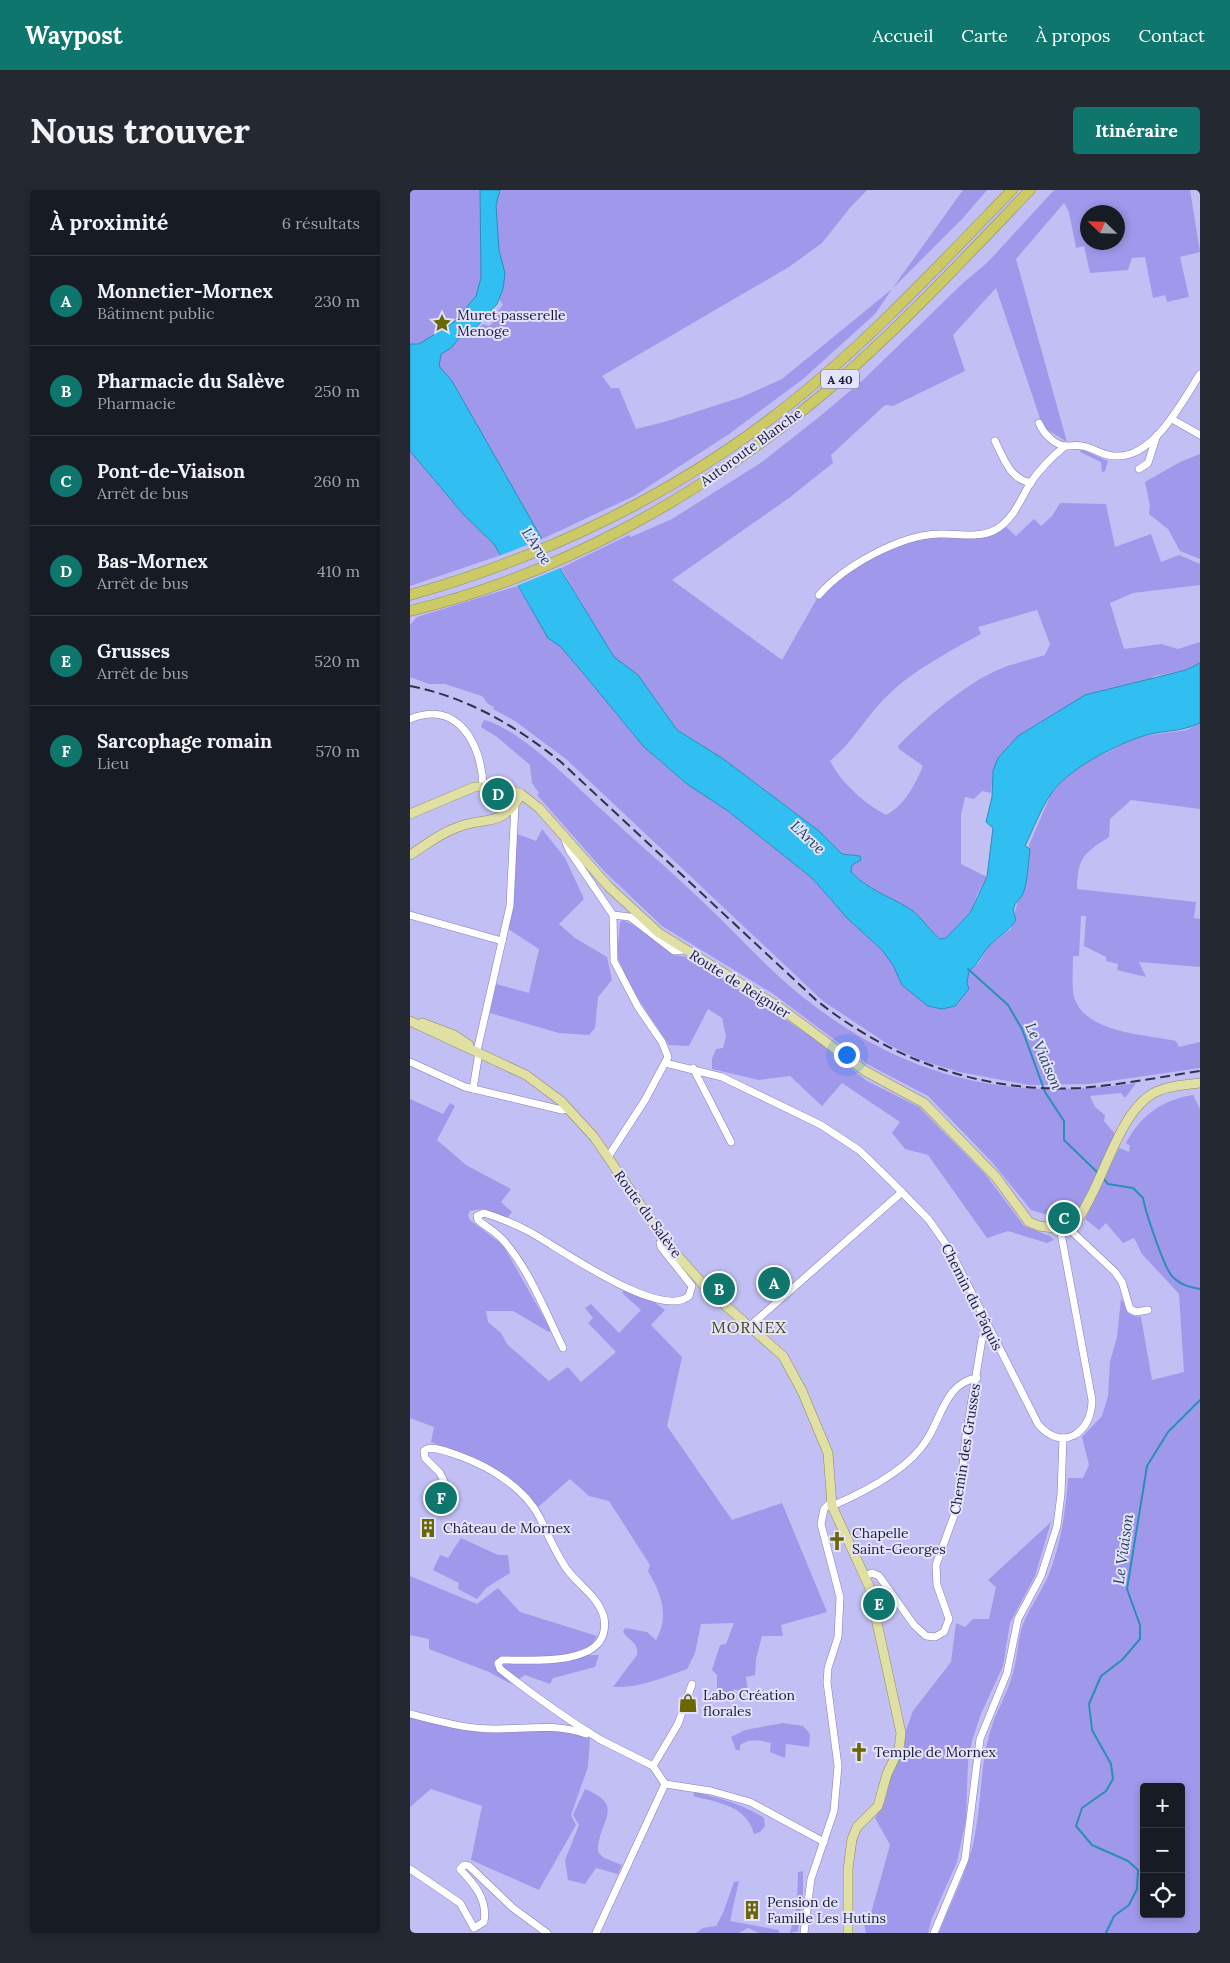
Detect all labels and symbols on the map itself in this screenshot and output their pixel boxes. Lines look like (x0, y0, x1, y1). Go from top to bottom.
north arrow (1080, 205, 1125, 250)
place label: Muret passerelle Menoge (457, 306, 566, 340)
place icon: Muret passerelle Menoge (431, 312, 453, 334)
road number: A 40 (821, 370, 859, 388)
street label: Autoroute Blanche (696, 404, 806, 491)
water label: L'Arve (518, 524, 556, 568)
pin: D (482, 775, 514, 813)
water label: L'Arve (787, 816, 829, 858)
street label: Route de Reignier (686, 946, 794, 1022)
water label: Le Viaison (1021, 1020, 1067, 1093)
your location (834, 1042, 860, 1068)
street label: Route du Salève (610, 1167, 686, 1261)
pin: C (1048, 1199, 1080, 1237)
street label: Chemin du Pâquis (937, 1241, 1007, 1353)
pin: A (758, 1264, 790, 1302)
pin: B (703, 1270, 735, 1308)
district label: MORNEX (711, 1317, 787, 1337)
street label: Chemin des Grusses (946, 1382, 984, 1516)
pin: F (425, 1479, 457, 1517)
water label: Le Viaison (1109, 1512, 1137, 1585)
building icon: Château de Mornex (417, 1517, 439, 1539)
place label: Château de Mornex (443, 1519, 571, 1537)
place label: Chapelle Saint-Georges (852, 1524, 946, 1558)
church icon: Chapelle Saint-Georges (826, 1530, 848, 1552)
pin: E (863, 1585, 895, 1623)
place label: Labo Création florales (703, 1686, 796, 1720)
shop icon: Labo Création florales (677, 1692, 699, 1714)
church icon: Temple de Mornex (848, 1741, 870, 1763)
place label: Temple de Mornex (874, 1743, 996, 1761)
place label: Pension de Famille Les Hutins (767, 1893, 886, 1927)
building icon: Pension de Famille Les Hutins (741, 1899, 763, 1921)

